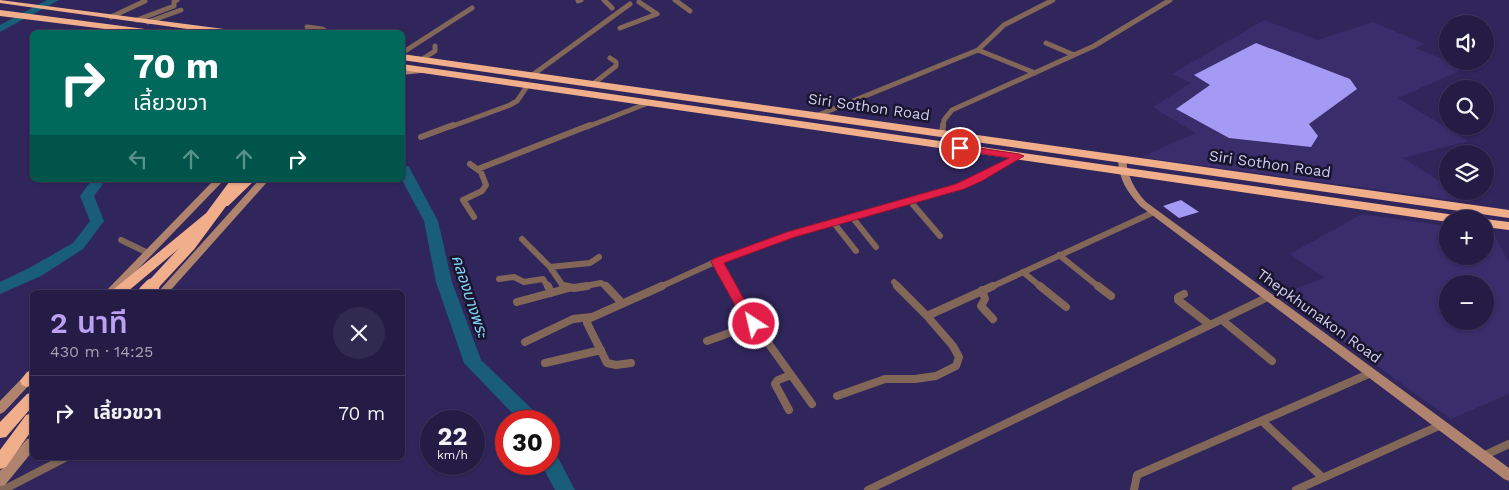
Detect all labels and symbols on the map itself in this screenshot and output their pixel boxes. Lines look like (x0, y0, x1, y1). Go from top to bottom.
street label: Siri Sothon Road (807, 90, 931, 124)
pin (939, 127, 981, 169)
street label: Siri Sothon Road (1208, 147, 1332, 181)
water label: คลองบางพระ (448, 252, 493, 341)
street label: Thepkhunakon Road (1253, 265, 1385, 367)
position arrow (727, 297, 779, 349)
speed limit sign: 30 (495, 410, 560, 475)

